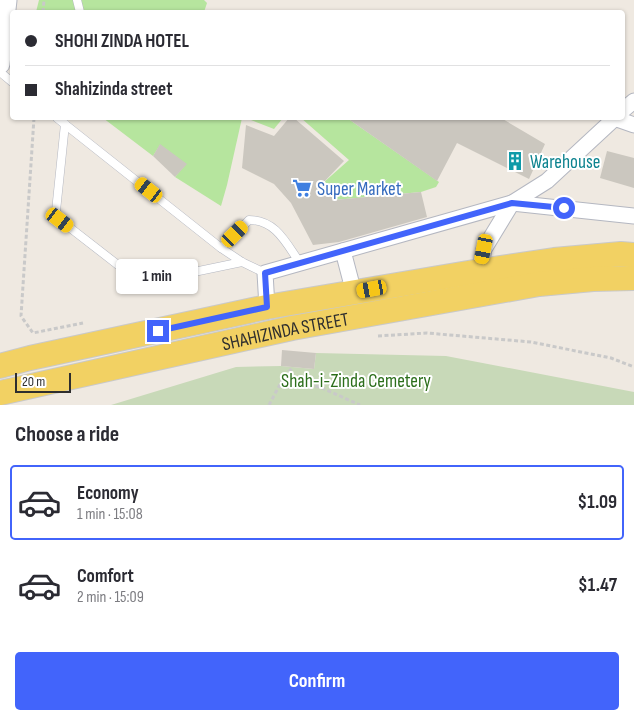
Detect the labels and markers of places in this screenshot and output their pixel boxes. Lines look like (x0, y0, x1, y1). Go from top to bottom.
building icon: Warehouse (504, 150, 526, 172)
place label: Warehouse (530, 151, 600, 174)
supermarket icon: Super Market (291, 177, 313, 199)
place label: Super Market (317, 178, 402, 201)

